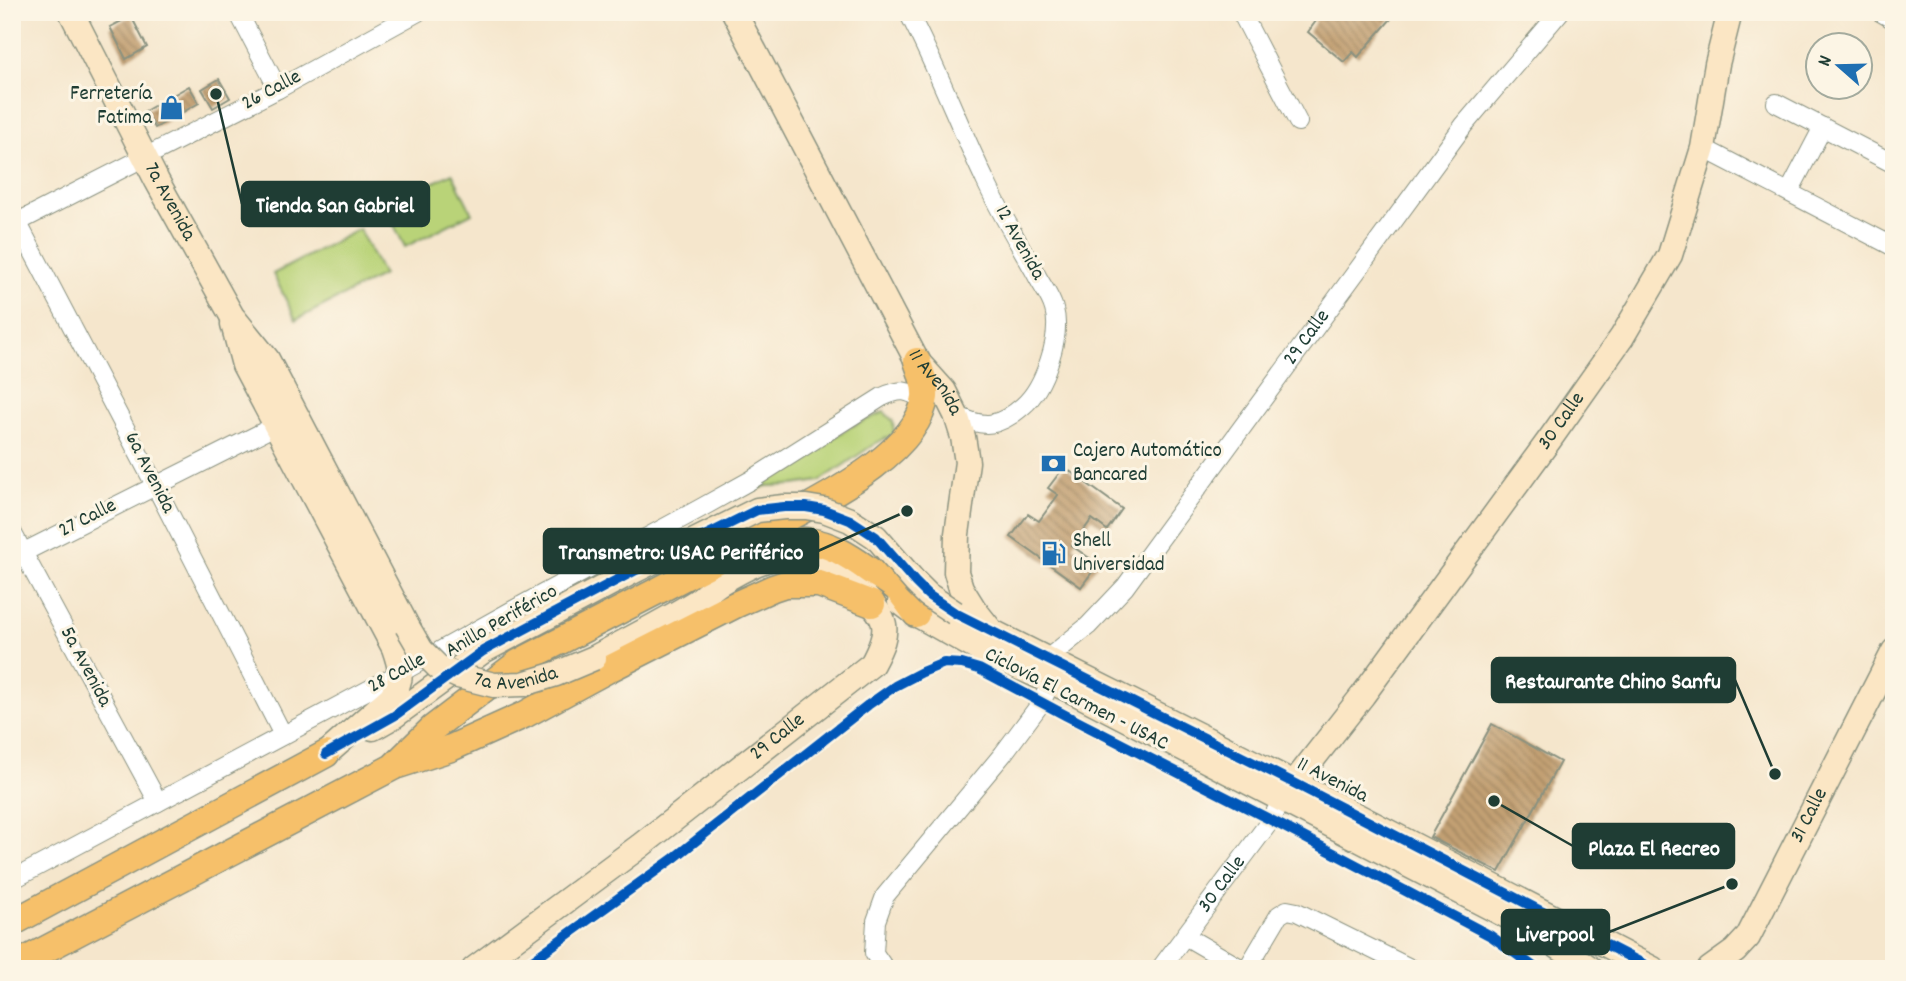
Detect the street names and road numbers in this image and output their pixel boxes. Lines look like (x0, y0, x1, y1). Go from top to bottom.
street label: 26 Calle (237, 63, 307, 119)
street label: 7a Avenida (135, 158, 203, 248)
street label: 12 Avenida (986, 200, 1052, 287)
street label: 29 Calle (1277, 304, 1338, 373)
street label: 11 Avenida (899, 345, 970, 422)
street label: 30 Calle (1531, 386, 1593, 457)
street label: 6a Avenida (116, 427, 183, 520)
street label: 27 Calle (54, 492, 122, 546)
street label: Anillo Periférico (440, 578, 564, 666)
street label: 5a Avenida (51, 622, 119, 714)
street label: Ciclovía El Carmen - USAC (979, 641, 1173, 759)
street label: 28 Calle (363, 646, 431, 702)
street label: 7a Avenida (470, 659, 563, 700)
street label: 29 Calle (744, 706, 812, 769)
street label: 11 Avenida (1291, 750, 1374, 812)
street label: 31 Calle (1783, 783, 1836, 849)
street label: 30 Calle (1191, 850, 1254, 920)

